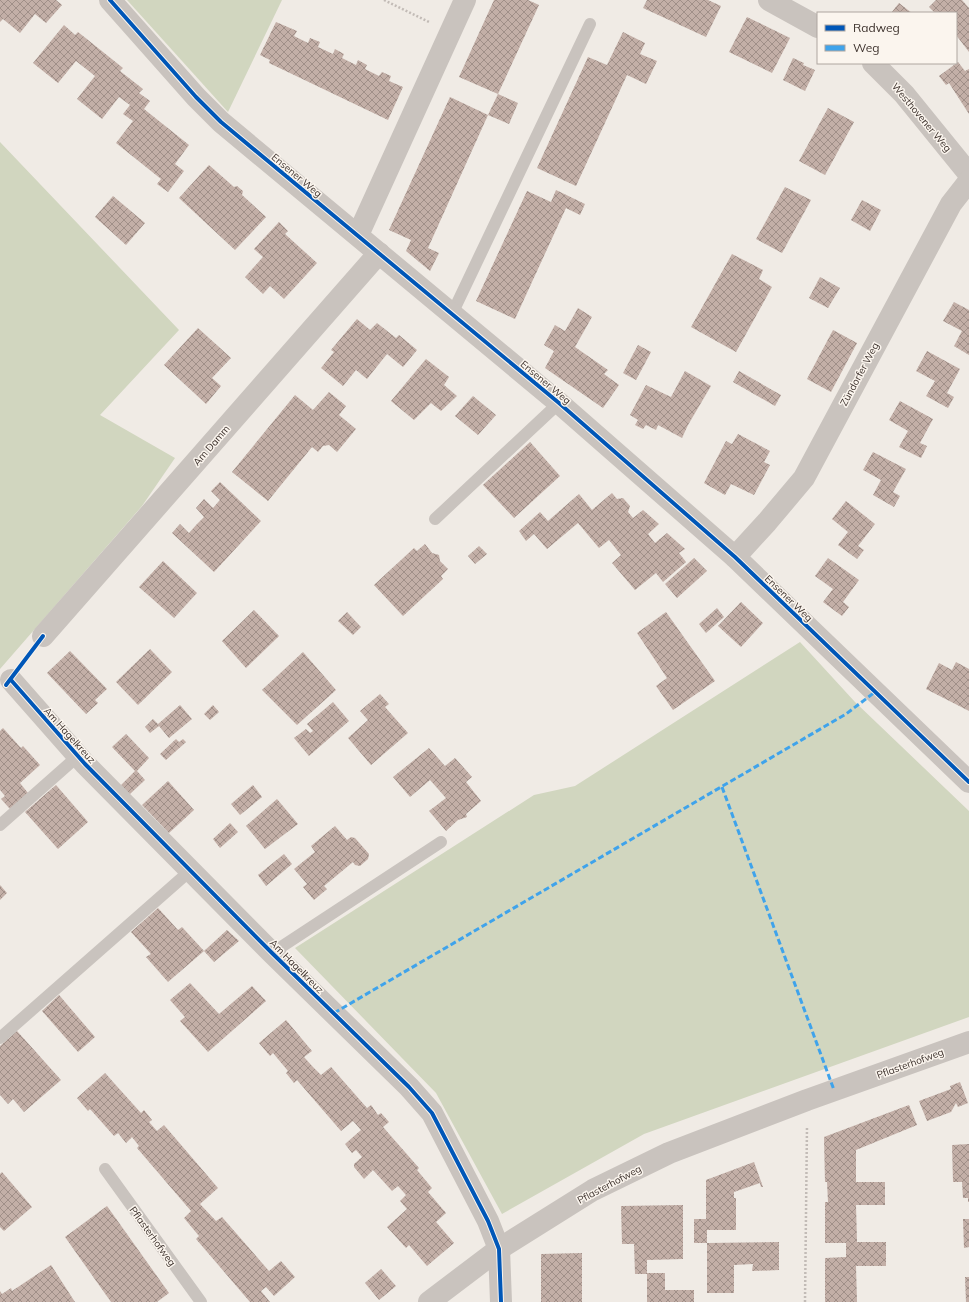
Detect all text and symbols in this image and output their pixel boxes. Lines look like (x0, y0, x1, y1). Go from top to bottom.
legend (817, 12, 957, 64)
text: Radweg (853, 20, 900, 35)
text: Weg (853, 40, 879, 55)
street label: Westhovener Weg (889, 80, 954, 154)
street label: Ensener Weg (269, 151, 324, 200)
street label: Zündorfer Weg (837, 340, 882, 408)
street label: Ensener Weg (518, 358, 573, 407)
street label: Am Damm (190, 422, 233, 468)
street label: Ensener Weg (762, 572, 815, 624)
street label: Am Hagelkreuz (41, 704, 98, 766)
street label: Am Hagelkreuz (267, 937, 326, 996)
street label: Pflasterhofweg (875, 1045, 946, 1082)
street label: Pflasterhofweg (575, 1162, 643, 1207)
street label: Pflasterhofweg (127, 1204, 179, 1269)

